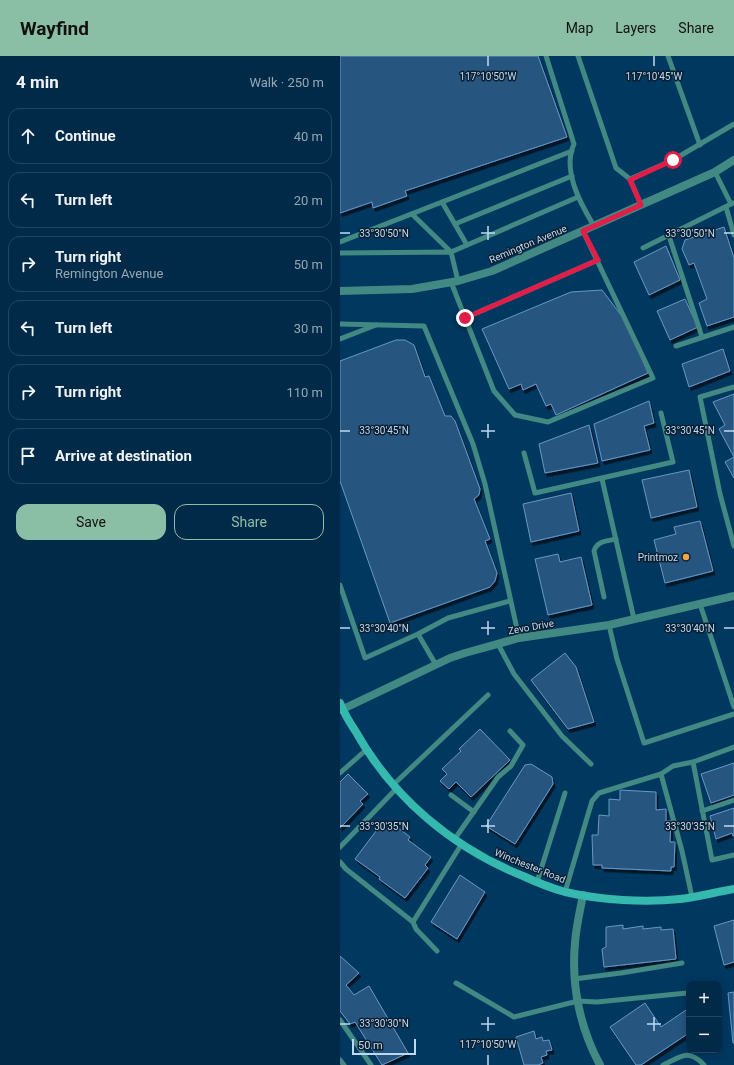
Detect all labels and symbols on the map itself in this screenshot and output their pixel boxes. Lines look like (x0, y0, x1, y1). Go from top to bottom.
text: 117°10'50"W (460, 71, 517, 82)
text: 117°10'45"W (626, 71, 683, 82)
route start (664, 151, 682, 169)
street label: Remington Avenue (487, 223, 569, 265)
text: 33°30'50"N (359, 228, 409, 239)
text: 33°30'50"N (665, 228, 715, 239)
route end (456, 309, 474, 327)
text: 33°30'45"N (359, 425, 409, 436)
text: 33°30'45"N (665, 425, 715, 436)
place label: Printmoz (638, 552, 678, 563)
marker: Printmoz (681, 552, 691, 562)
street label: Zevo Drive (507, 618, 555, 636)
text: 33°30'40"N (359, 623, 409, 634)
text: 33°30'40"N (665, 623, 715, 634)
text: 33°30'35"N (359, 821, 409, 832)
text: 33°30'35"N (665, 821, 715, 832)
street label: Winchester Road (493, 847, 567, 885)
text: 33°30'30"N (359, 1018, 409, 1029)
scale bar (352, 1037, 416, 1056)
text: 117°10'50"W (460, 1039, 517, 1050)

